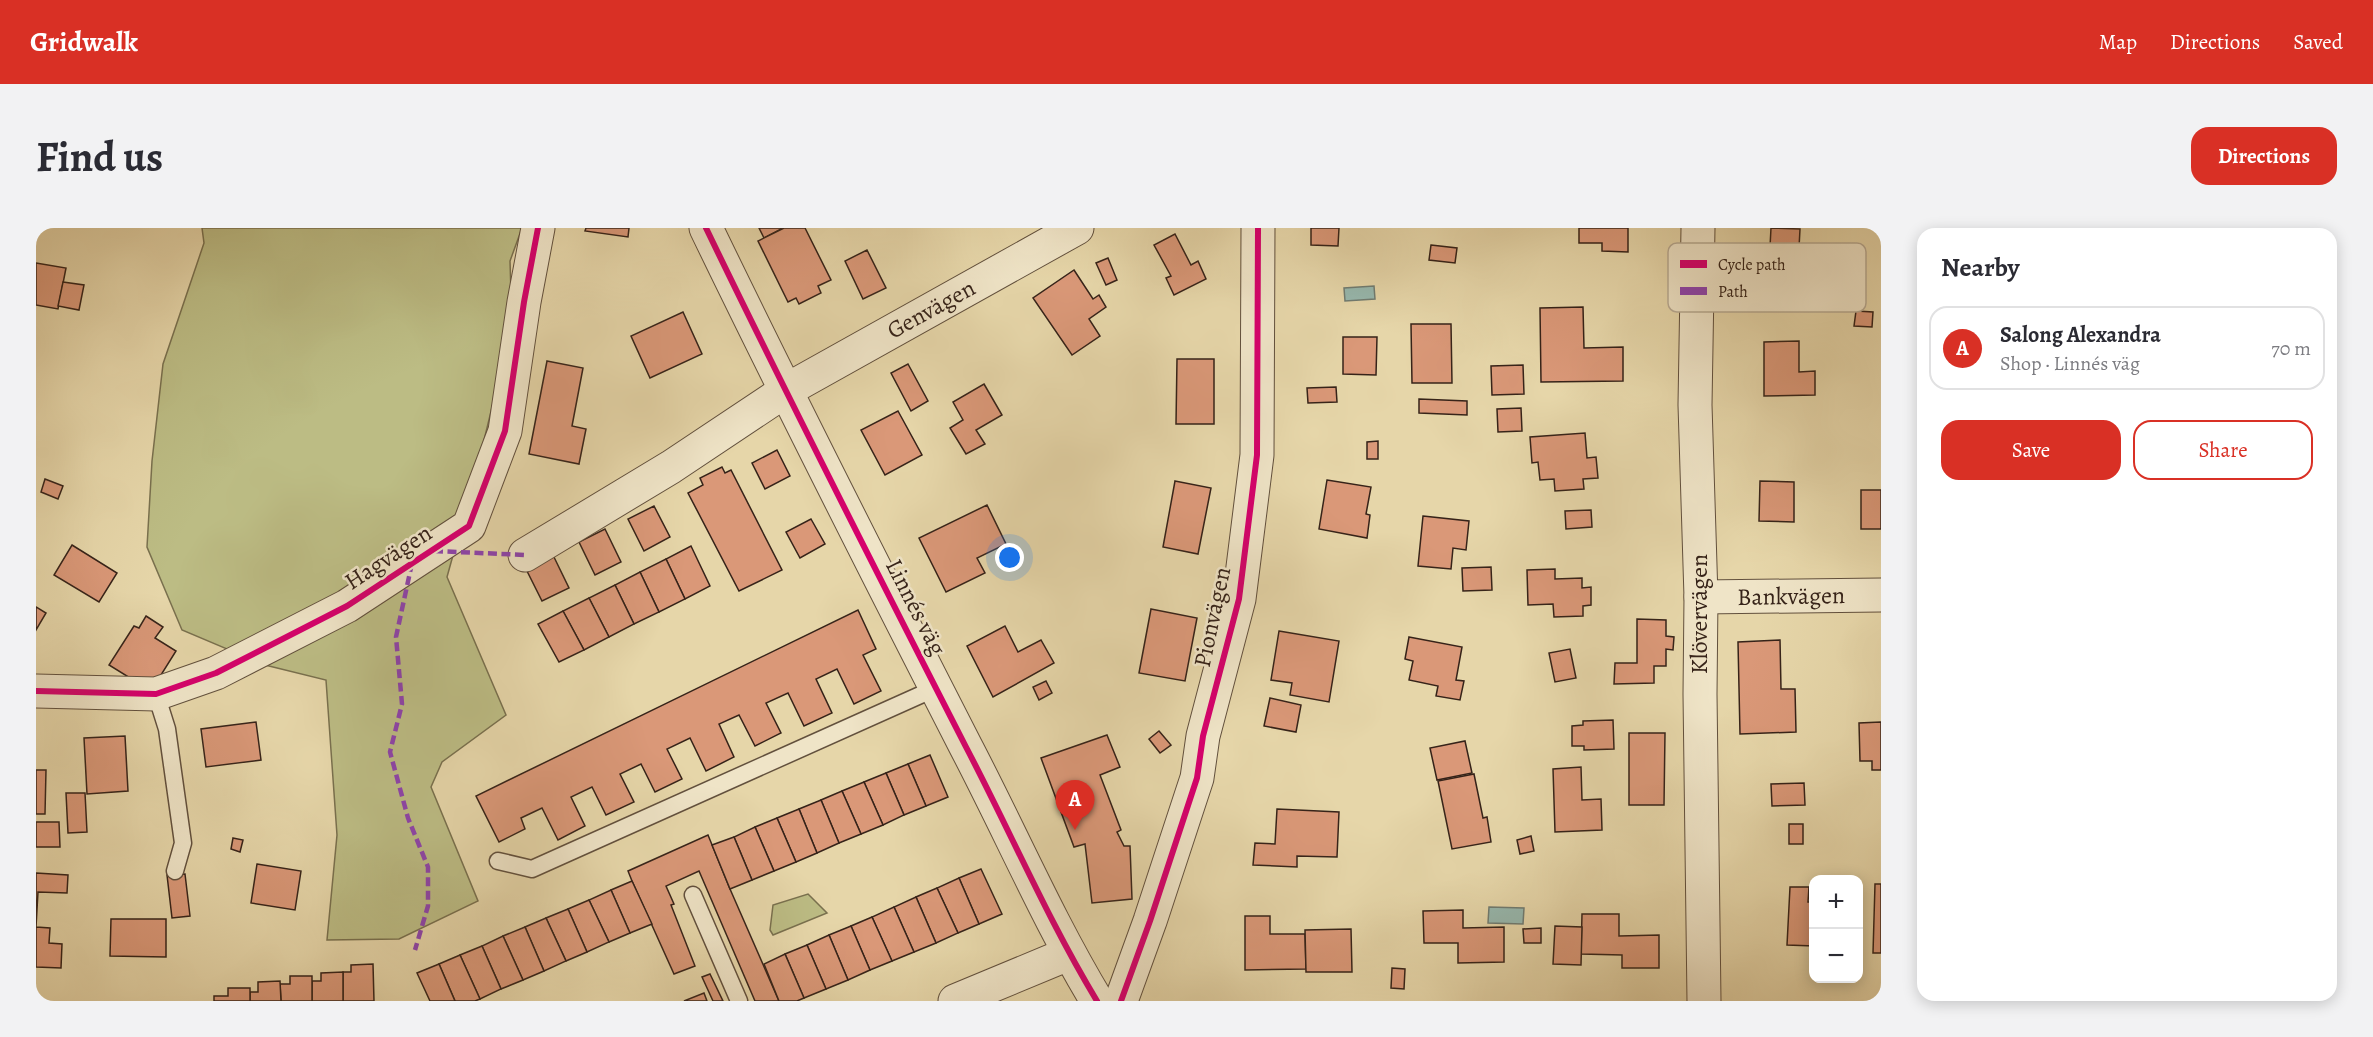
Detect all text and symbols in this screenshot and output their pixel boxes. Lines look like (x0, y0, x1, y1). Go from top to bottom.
text: Gridwalk (30, 23, 138, 61)
text: Map (2099, 28, 2137, 56)
text: Directions (2170, 28, 2260, 56)
text: Saved (2293, 28, 2343, 56)
button: Directions (2191, 127, 2337, 185)
text: Find us (36, 128, 163, 185)
legend (1668, 243, 1866, 312)
text: Nearby (1941, 250, 2020, 285)
text: Cycle path (1718, 254, 1786, 276)
street label: Genvägen (881, 272, 981, 346)
text: Path (1718, 281, 1748, 303)
text: Salong Alexandra (2000, 320, 2161, 350)
text: A (1956, 335, 1969, 362)
text: 70 m (2271, 335, 2311, 362)
text: Shop · Linnés väg (2000, 350, 2140, 377)
button: Save (1941, 420, 2121, 480)
button: Share (2133, 420, 2313, 480)
street label: Hagvägen (338, 517, 438, 597)
your location (995, 543, 1024, 572)
street label: Linnés väg (878, 553, 954, 661)
street label: Klövervägen (1683, 554, 1715, 674)
street label: Pionvägen (1186, 564, 1238, 670)
street label: Bankvägen (1737, 579, 1845, 613)
pin: A (1056, 780, 1094, 830)
map controls (1809, 875, 1863, 983)
button: + (1809, 875, 1863, 929)
button: − (1809, 929, 1863, 983)

